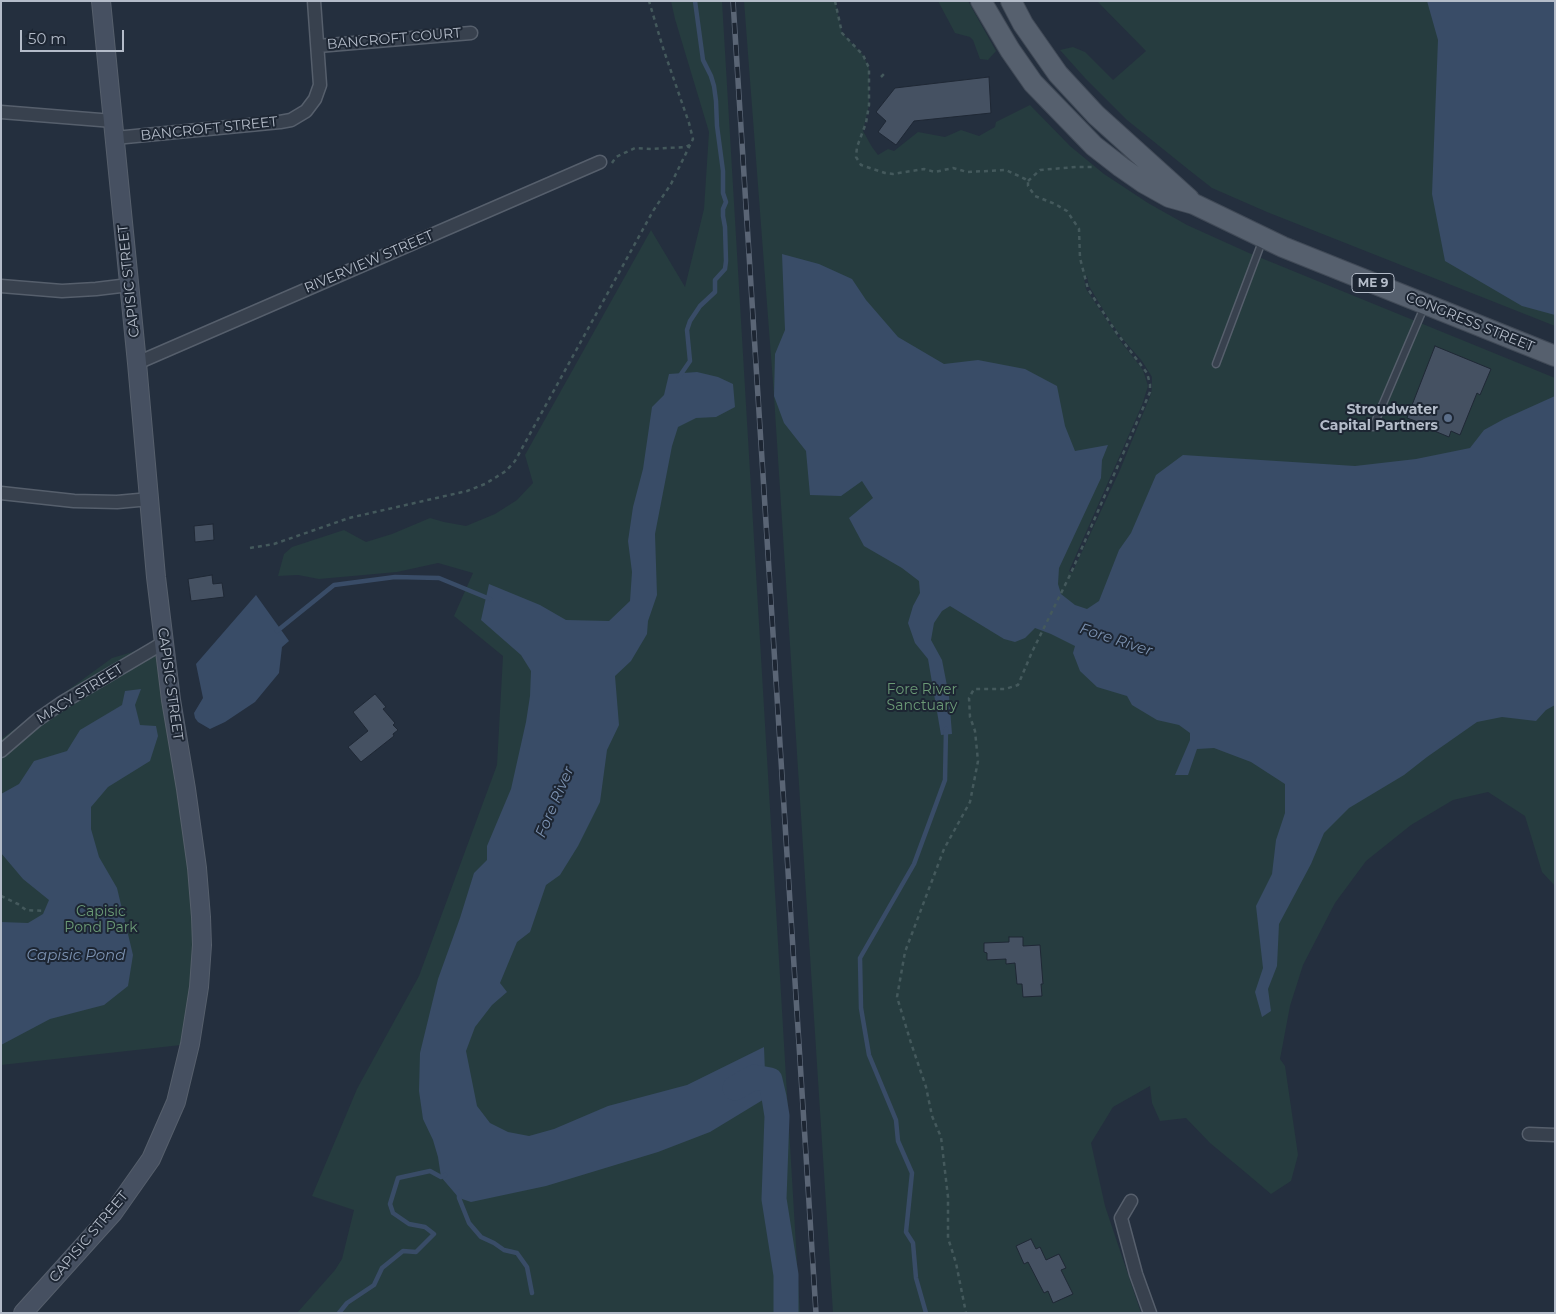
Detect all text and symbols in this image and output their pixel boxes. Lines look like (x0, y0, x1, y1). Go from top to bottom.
scale bar (22, 20, 126, 52)
street label: BANCROFT COURT (326, 25, 462, 53)
text: 50 m (28, 29, 66, 48)
street label: BANCROFT STREET (140, 113, 278, 145)
street label: CAPISIC STREET (115, 224, 143, 338)
street label: RIVERVIEW STREET (302, 227, 436, 297)
road number: ME 9 (1352, 274, 1394, 292)
street label: CONGRESS STREET (1403, 289, 1537, 355)
place label: Stroudwater Capital Partners (1320, 402, 1438, 434)
marker: Stroudwater Capital Partners (1442, 412, 1454, 424)
water label: Fore River (1077, 620, 1155, 660)
street label: CAPISIC STREET (154, 627, 186, 741)
street label: MACY STREET (34, 661, 126, 727)
park label: Fore River Sanctuary (887, 682, 957, 714)
water label: Fore River (532, 764, 578, 840)
park label: Capisic Pond Park (64, 904, 138, 936)
water label: Capisic Pond (27, 947, 125, 965)
street label: CAPISIC STREET (46, 1188, 132, 1286)

